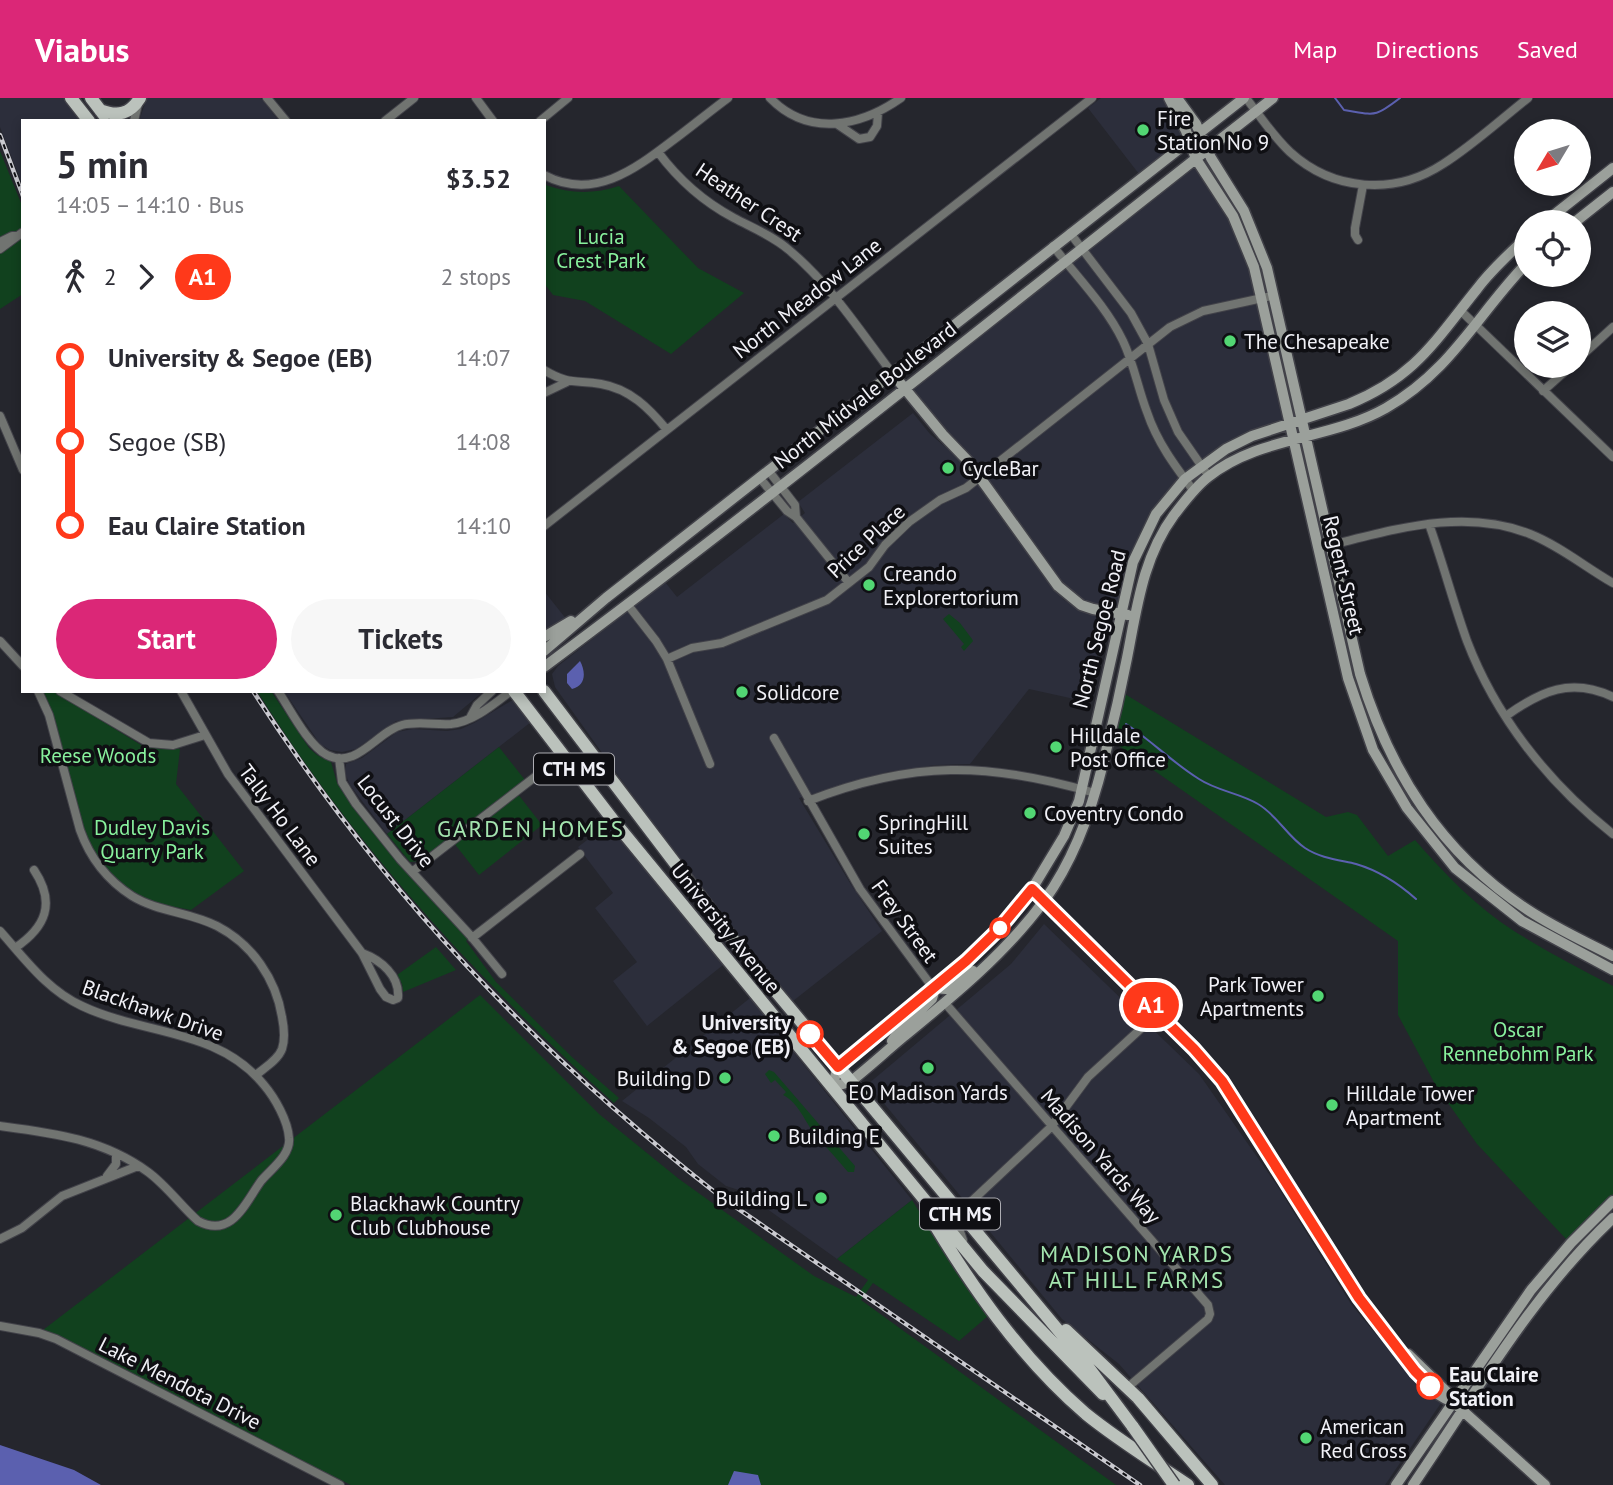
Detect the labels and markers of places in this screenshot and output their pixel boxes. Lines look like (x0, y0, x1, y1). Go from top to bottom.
place label: Fire Station No 9 (1157, 105, 1269, 156)
marker: Fire Station No 9 (1135, 122, 1151, 138)
place label: The Chesapeake (1244, 328, 1390, 355)
marker: The Chesapeake (1222, 333, 1238, 349)
place label: CycleBar (962, 455, 1039, 482)
marker: CycleBar (940, 460, 956, 476)
place label: Creando Explorertorium (883, 560, 1019, 611)
marker: Creando Explorertorium (861, 577, 877, 593)
place label: Solidcore (756, 679, 840, 706)
marker: Solidcore (734, 684, 750, 700)
place label: Hilldale Post Office (1070, 722, 1166, 773)
marker: Hilldale Post Office (1048, 739, 1064, 755)
place label: Coventry Condo (1044, 800, 1184, 827)
marker: Coventry Condo (1022, 805, 1038, 821)
place label: SpringHill Suites (878, 809, 968, 860)
marker: SpringHill Suites (856, 826, 872, 842)
unlabelled marker (990, 918, 1010, 938)
place label: Park Tower Apartments (1200, 971, 1304, 1022)
marker: Park Tower Apartments (1310, 988, 1326, 1004)
place label: University & Segoe (EB) (671, 1009, 792, 1060)
marker: University & Segoe (EB) (797, 1021, 823, 1047)
marker: EO Madison Yards (920, 1060, 936, 1076)
place label: Building D (617, 1065, 711, 1092)
marker: Building D (717, 1070, 733, 1086)
place label: EO Madison Yards (848, 1079, 1008, 1106)
place label: Hilldale Tower Apartment (1346, 1080, 1474, 1131)
marker: Hilldale Tower Apartment (1324, 1097, 1340, 1113)
place label: Building E (788, 1123, 880, 1150)
marker: Building E (766, 1128, 782, 1144)
place label: Building L (716, 1185, 807, 1212)
place label: Blackhawk Country Club Clubhouse (350, 1190, 520, 1241)
marker: Building L (813, 1190, 829, 1206)
marker: Blackhawk Country Club Clubhouse (328, 1207, 344, 1223)
place label: Eau Claire Station (1449, 1361, 1539, 1412)
marker: Eau Claire Station (1417, 1373, 1443, 1399)
place label: American Red Cross (1320, 1413, 1407, 1464)
marker: American Red Cross (1298, 1430, 1314, 1446)

